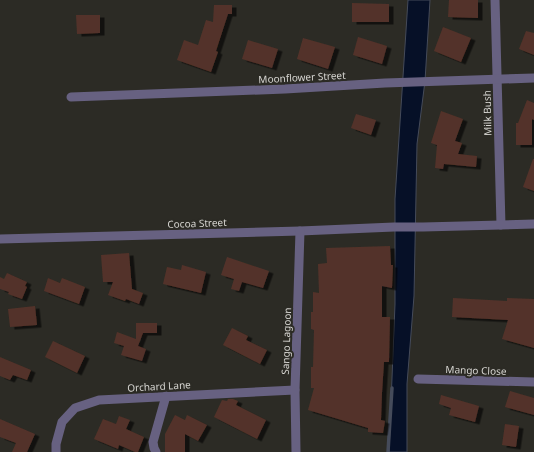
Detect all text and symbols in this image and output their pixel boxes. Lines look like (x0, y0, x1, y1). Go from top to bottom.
street label: Moonflower Street (258, 68, 346, 86)
street label: Milk Bush (480, 90, 494, 136)
street label: Cocoa Street (167, 215, 227, 231)
street label: Sango Lagoon (278, 307, 294, 375)
street label: Mango Close (445, 362, 507, 378)
street label: Orchard Lane (127, 377, 192, 395)

